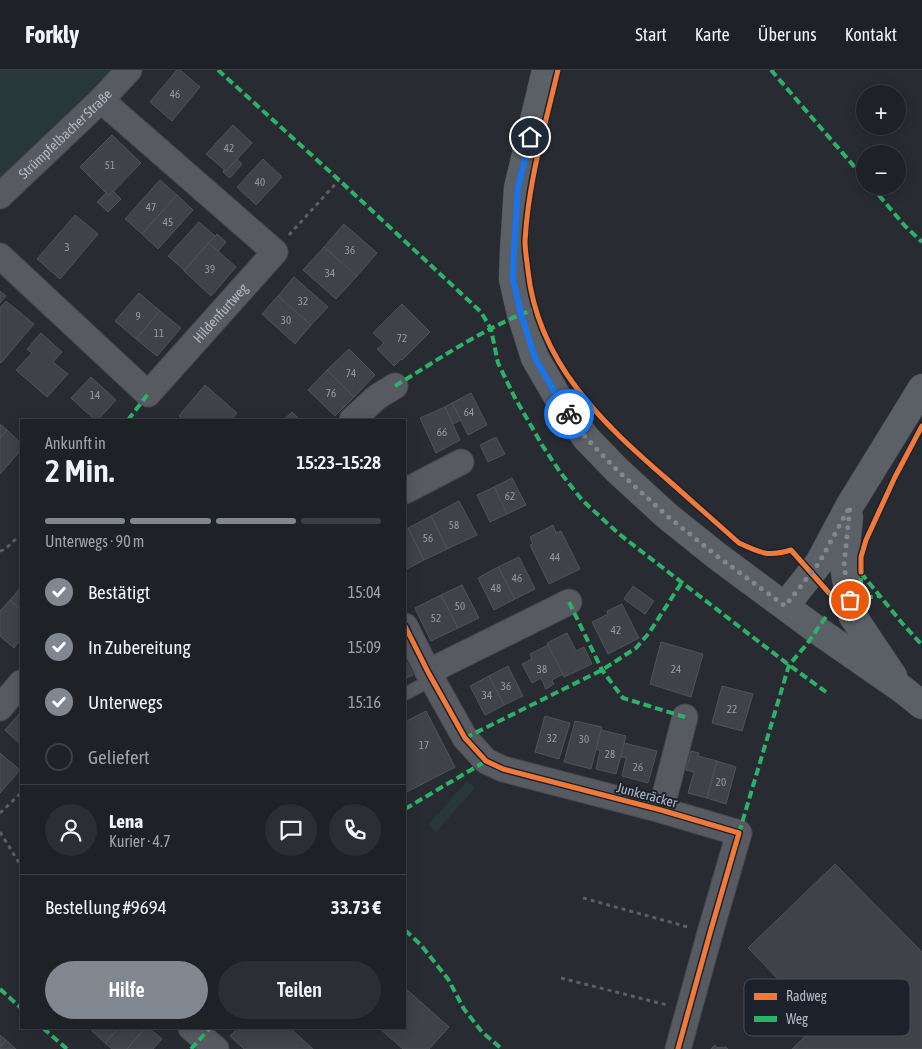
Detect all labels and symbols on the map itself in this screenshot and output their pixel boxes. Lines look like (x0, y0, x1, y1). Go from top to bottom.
street label: Strümpfelbacher Straße (15, 86, 115, 182)
house number: 46 (170, 88, 180, 100)
pin (509, 116, 551, 158)
house number: 42 (224, 142, 234, 154)
house number: 51 (105, 159, 115, 171)
house number: 40 (255, 176, 265, 188)
house number: 47 (146, 201, 156, 213)
house number: 45 (163, 216, 173, 228)
house number: 3 (64, 241, 70, 253)
house number: 36 (345, 244, 355, 256)
house number: 39 (205, 263, 215, 275)
house number: 34 (325, 267, 335, 279)
street label: Hildenfurtweg (190, 280, 251, 346)
house number: 32 (298, 295, 308, 307)
house number: 9 (135, 310, 141, 322)
house number: 30 (281, 314, 291, 326)
house number: 11 (154, 327, 164, 339)
house number: 72 (397, 332, 407, 344)
house number: 74 (346, 367, 356, 379)
house number: 76 (326, 387, 336, 399)
house number: 14 (90, 389, 100, 401)
courier (544, 389, 594, 439)
house number: 64 (464, 406, 474, 418)
house number: 66 (437, 426, 447, 438)
house number: 62 (505, 490, 515, 502)
house number: 58 (449, 519, 459, 531)
house number: 56 (423, 532, 433, 544)
house number: 44 (550, 551, 560, 563)
house number: 46 (512, 572, 522, 584)
pin (829, 579, 871, 621)
house number: 48 (491, 582, 501, 594)
house number: 50 (455, 600, 465, 612)
house number: 52 (431, 612, 441, 624)
house number: 42 (611, 624, 621, 636)
house number: 38 (537, 663, 547, 675)
house number: 24 (671, 663, 681, 675)
house number: 36 (501, 680, 511, 692)
house number: 34 (482, 689, 492, 701)
house number: 22 (727, 703, 737, 715)
house number: 32 (547, 732, 557, 744)
house number: 30 (579, 733, 589, 745)
house number: 17 (419, 739, 429, 751)
house number: 28 (605, 748, 615, 760)
house number: 26 (633, 761, 643, 773)
house number: 20 (716, 776, 726, 788)
street label: Junkeräcker (615, 779, 680, 811)
legend (744, 979, 910, 1036)
text: Radweg (786, 988, 827, 1004)
text: Weg (786, 1011, 808, 1027)

